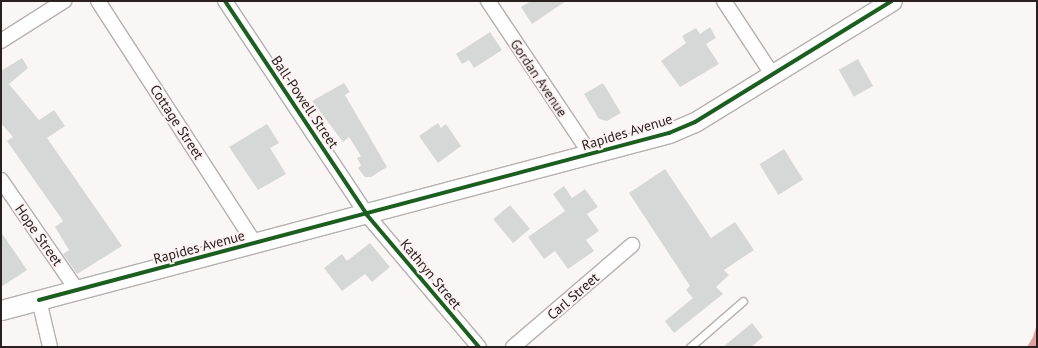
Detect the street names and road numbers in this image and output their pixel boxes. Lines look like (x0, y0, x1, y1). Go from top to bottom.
street label: Gordan Avenue (507, 36, 571, 120)
street label: Ball-Powell Street (268, 53, 342, 151)
street label: Cottage Street (147, 82, 207, 162)
street label: Rapides Avenue (579, 110, 675, 154)
street label: Hope Street (12, 201, 66, 269)
street label: Rapides Avenue (151, 227, 247, 267)
street label: Kathryn Street (397, 236, 465, 312)
street label: Carl Street (544, 269, 602, 323)

